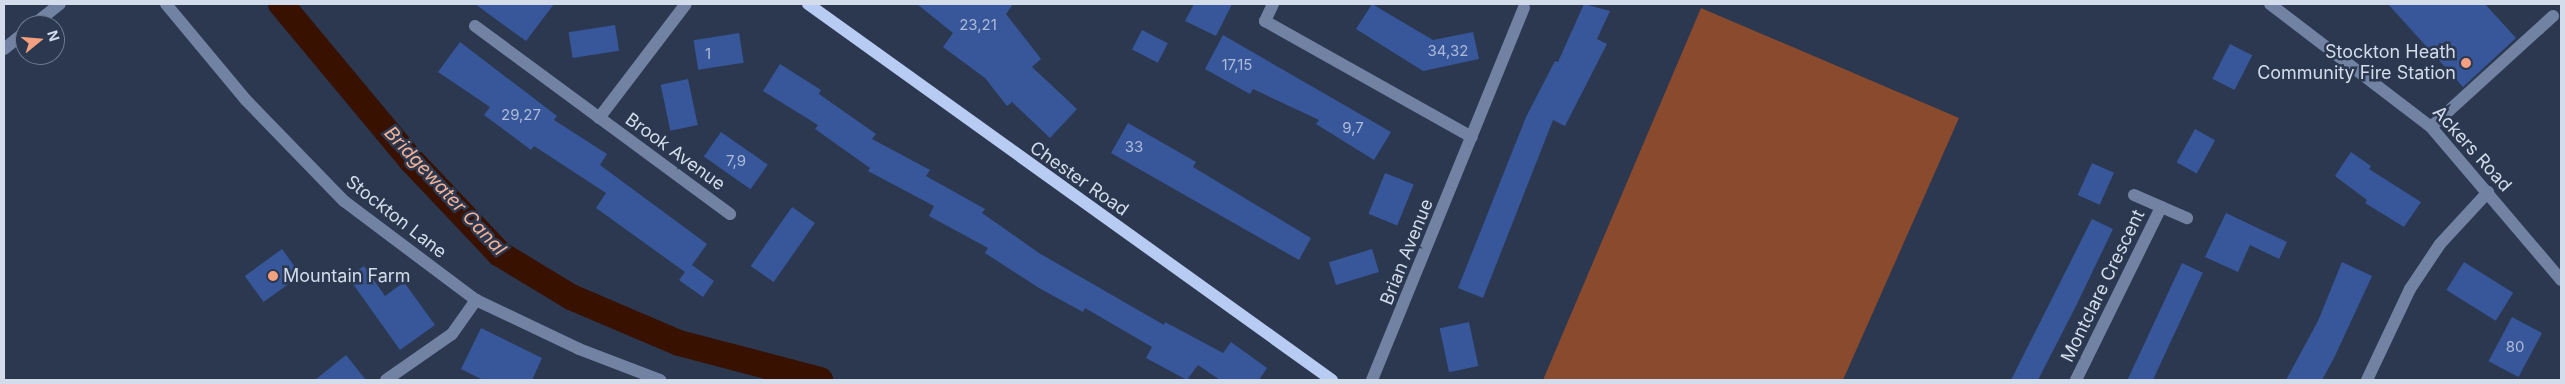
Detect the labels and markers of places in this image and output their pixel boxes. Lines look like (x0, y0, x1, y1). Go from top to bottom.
place label: Stockton Heath Community Fire Station (2257, 42, 2456, 84)
marker: Stockton Heath Community Fire Station (2460, 57, 2472, 69)
place label: Mountain Farm (283, 265, 411, 287)
marker: Mountain Farm (267, 270, 279, 282)

